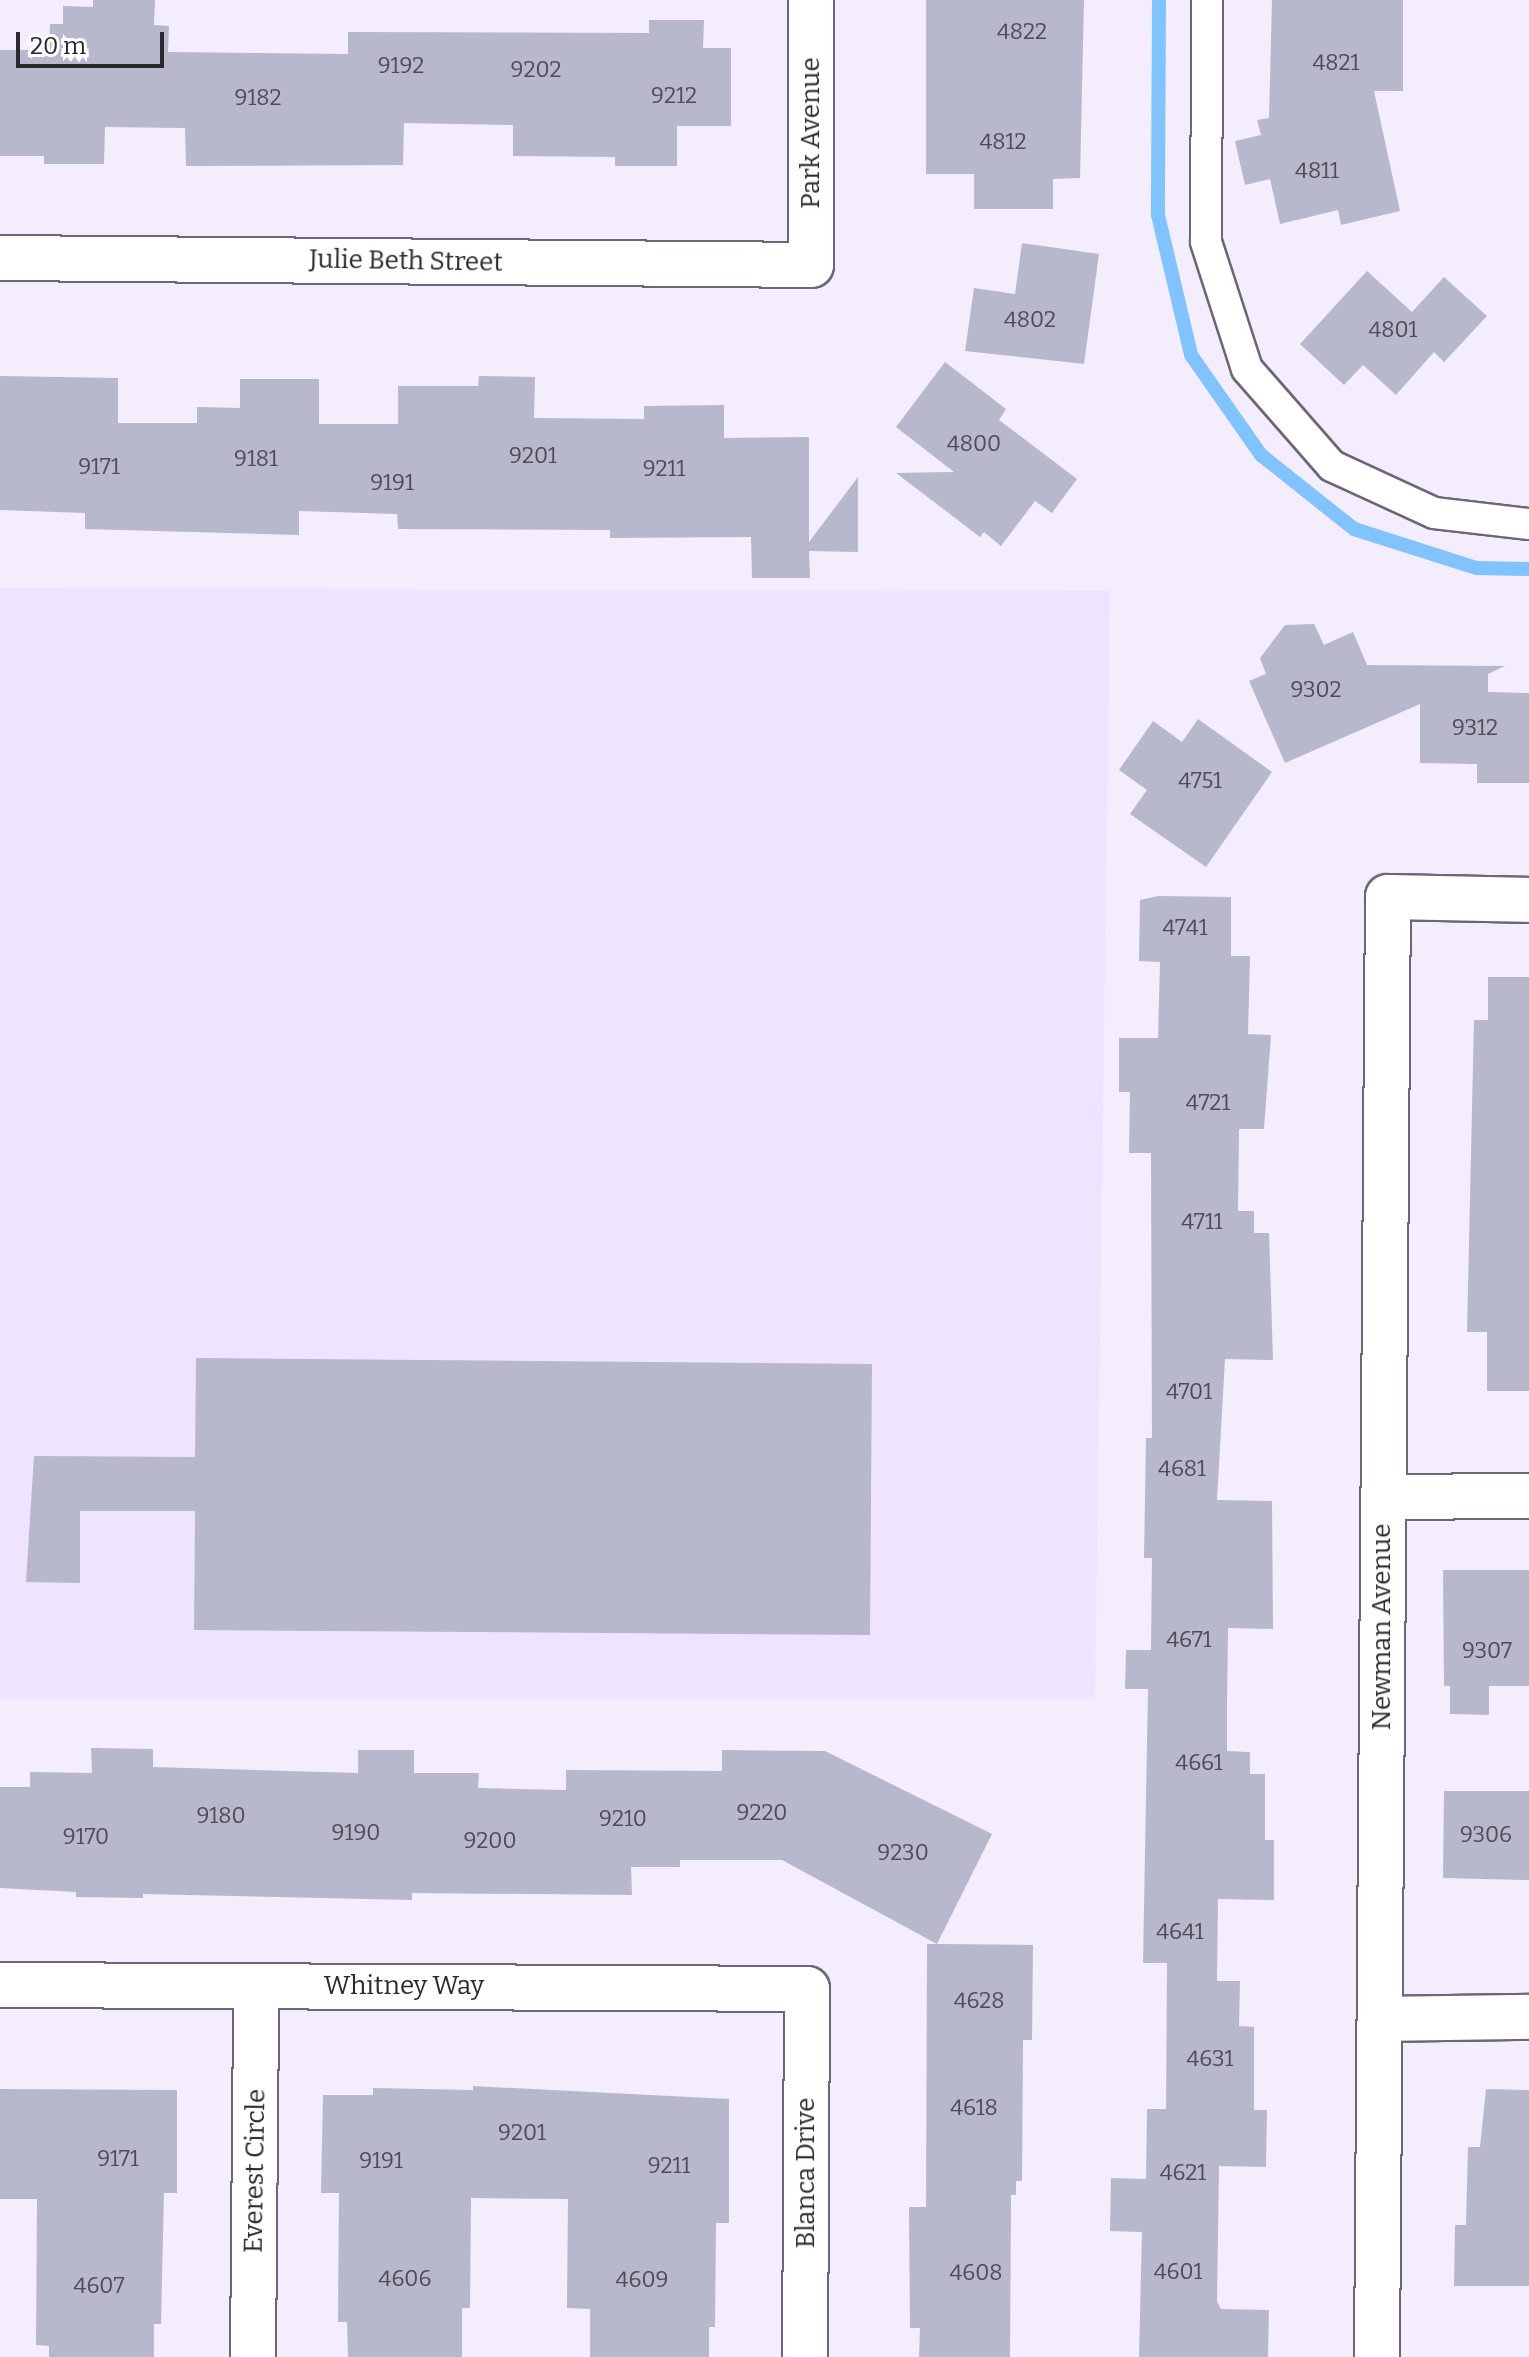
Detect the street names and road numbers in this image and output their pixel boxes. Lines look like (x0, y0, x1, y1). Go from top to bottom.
street label: Park Avenue (795, 57, 827, 209)
street label: Julie Beth Street (309, 244, 503, 278)
street label: Newman Avenue (1366, 1524, 1398, 1730)
street label: Whitney Way (324, 1970, 484, 2002)
street label: Everest Circle (238, 2089, 272, 2253)
street label: Blanca Drive (790, 2098, 822, 2248)

